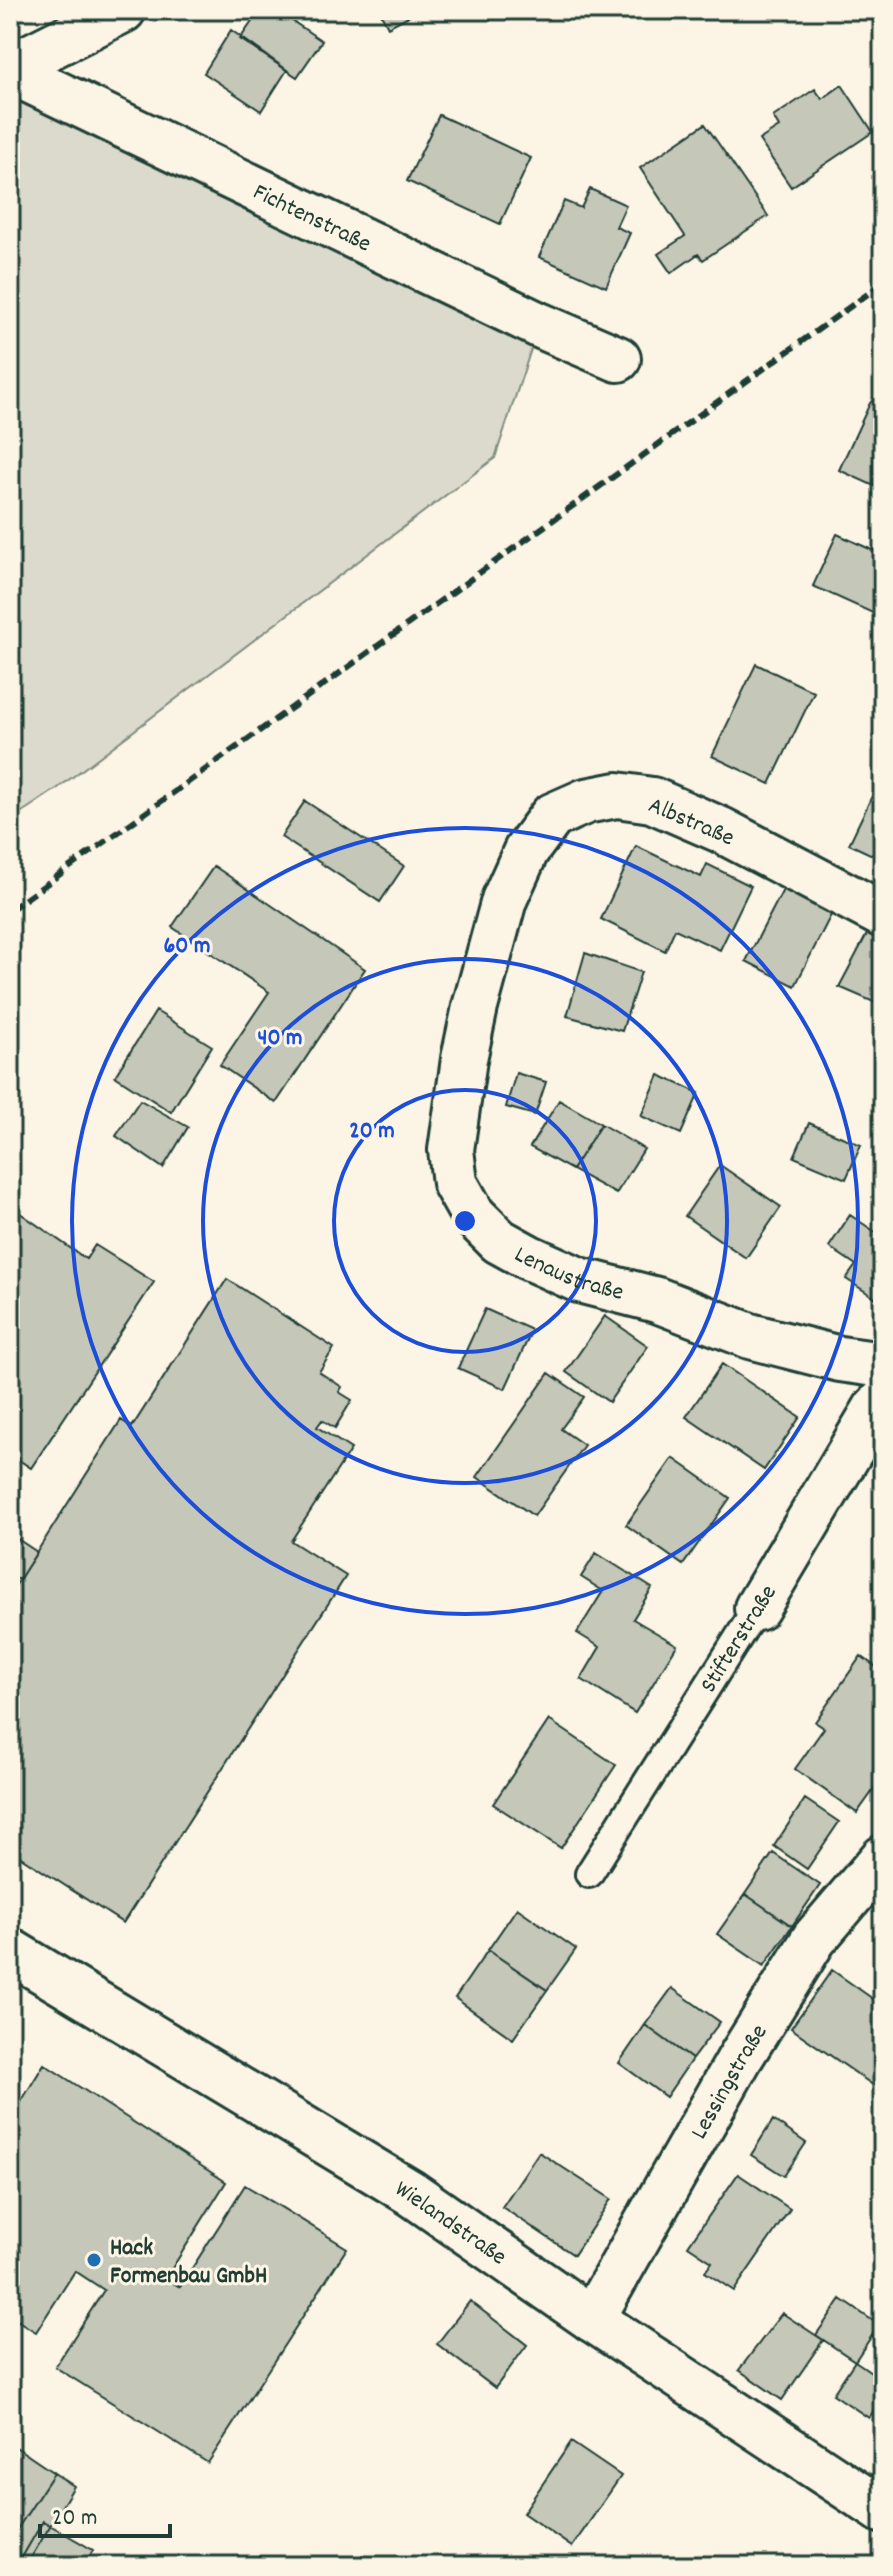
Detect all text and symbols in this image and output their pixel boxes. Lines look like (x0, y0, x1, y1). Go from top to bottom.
street label: Fichtenstraße (247, 176, 376, 262)
street label: Albstraße (643, 789, 739, 856)
text: 60 m (164, 930, 210, 964)
text: 40 m (257, 1022, 303, 1056)
text: 20 m (349, 1115, 395, 1149)
centre of rings (451, 1207, 479, 1235)
street label: Lenaustraße (507, 1239, 627, 1311)
street label: Stifterstraße (693, 1579, 786, 1700)
street label: Lessingstraße (683, 2018, 777, 2146)
street label: Wielandstraße (388, 2173, 513, 2275)
place label: Hack Formenbau GmbH (110, 2232, 267, 2294)
marker: Hack Formenbau GmbH (85, 2251, 103, 2269)
scale bar (40, 2488, 170, 2538)
text: 20 m (52, 2502, 98, 2536)

